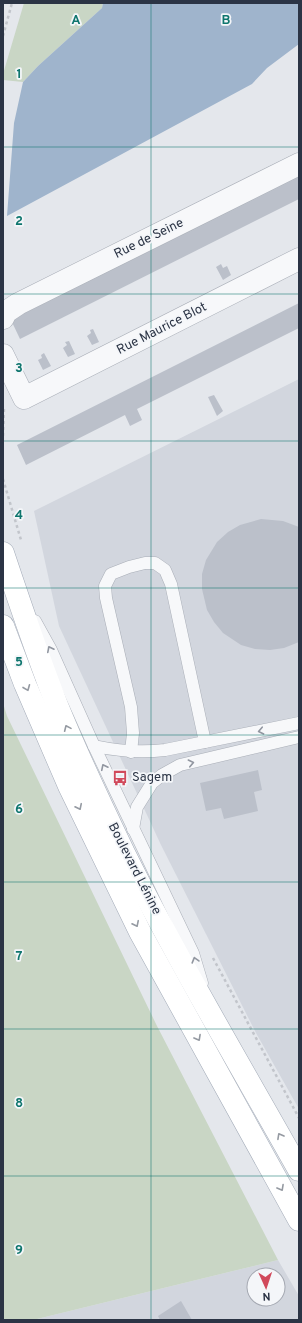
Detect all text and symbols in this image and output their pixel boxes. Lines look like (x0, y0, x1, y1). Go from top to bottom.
text: A (71, 13, 81, 29)
text: B (222, 13, 231, 29)
text: 1 (16, 67, 22, 83)
text: 2 (15, 214, 23, 230)
street label: Rue de Seine (112, 215, 186, 263)
street label: Rue Maurice Blot (114, 299, 210, 359)
text: 3 (15, 361, 23, 377)
text: 4 (15, 508, 23, 524)
one-way arrow (47, 645, 55, 653)
text: 5 (15, 655, 23, 671)
one-way arrow (22, 685, 30, 692)
one-way arrow (64, 725, 72, 732)
one-way arrow (258, 726, 264, 734)
one-way arrow (188, 759, 194, 767)
one-way arrow (101, 764, 109, 771)
bus stop icon: Sagem (111, 769, 129, 787)
place label: Sagem (132, 770, 172, 786)
text: 6 (15, 802, 23, 818)
one-way arrow (74, 803, 82, 811)
street label: Boulevard Lénine (104, 820, 164, 918)
one-way arrow (131, 920, 139, 927)
text: 7 (16, 949, 23, 965)
one-way arrow (191, 957, 200, 964)
one-way arrow (194, 1034, 201, 1041)
text: 8 (15, 1096, 23, 1112)
one-way arrow (277, 1133, 285, 1140)
one-way arrow (276, 1184, 284, 1191)
text: 9 (15, 1243, 23, 1259)
north arrow (246, 1267, 286, 1307)
text: N (262, 1289, 271, 1303)

